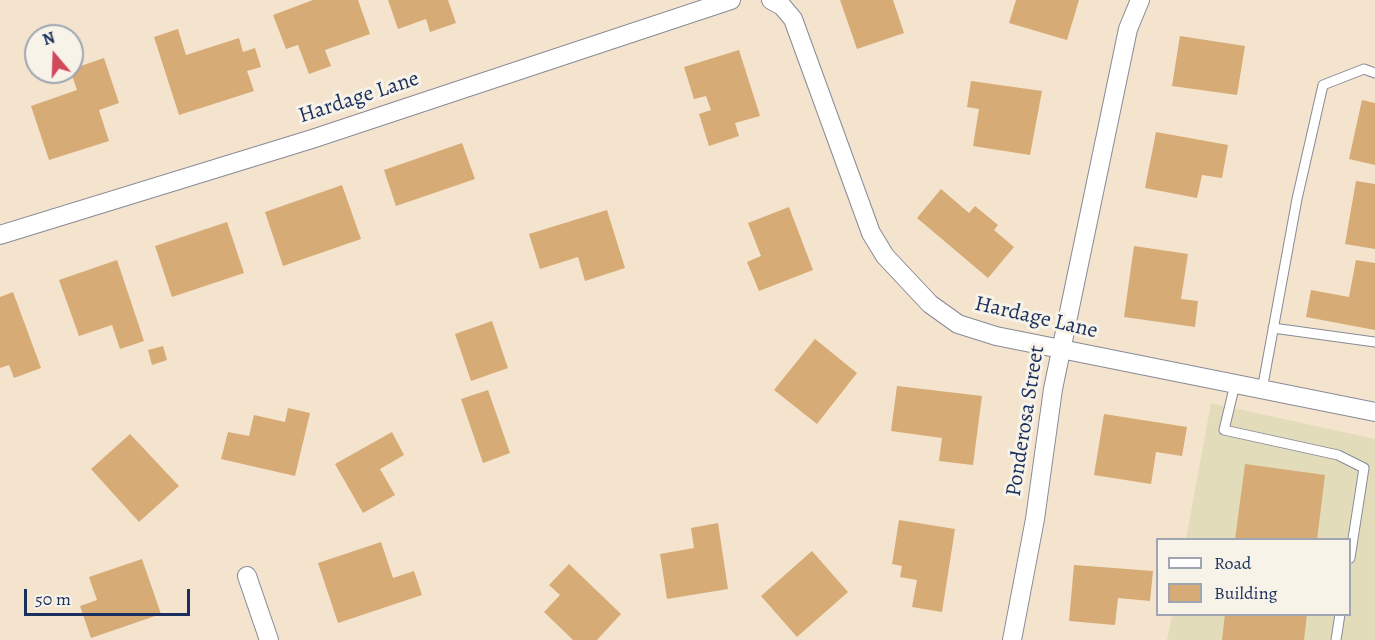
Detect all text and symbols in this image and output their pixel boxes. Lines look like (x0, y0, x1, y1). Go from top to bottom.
north arrow (24, 24, 84, 84)
text: N (40, 27, 58, 51)
street label: Hardage Lane (295, 66, 423, 130)
street label: Hardage Lane (972, 291, 1100, 345)
street label: Ponderosa Street (1001, 344, 1051, 498)
legend (1156, 538, 1351, 616)
text: Road (1214, 551, 1251, 575)
scale bar (27, 577, 194, 615)
text: Building (1214, 581, 1278, 605)
text: 50 m (35, 587, 71, 611)

